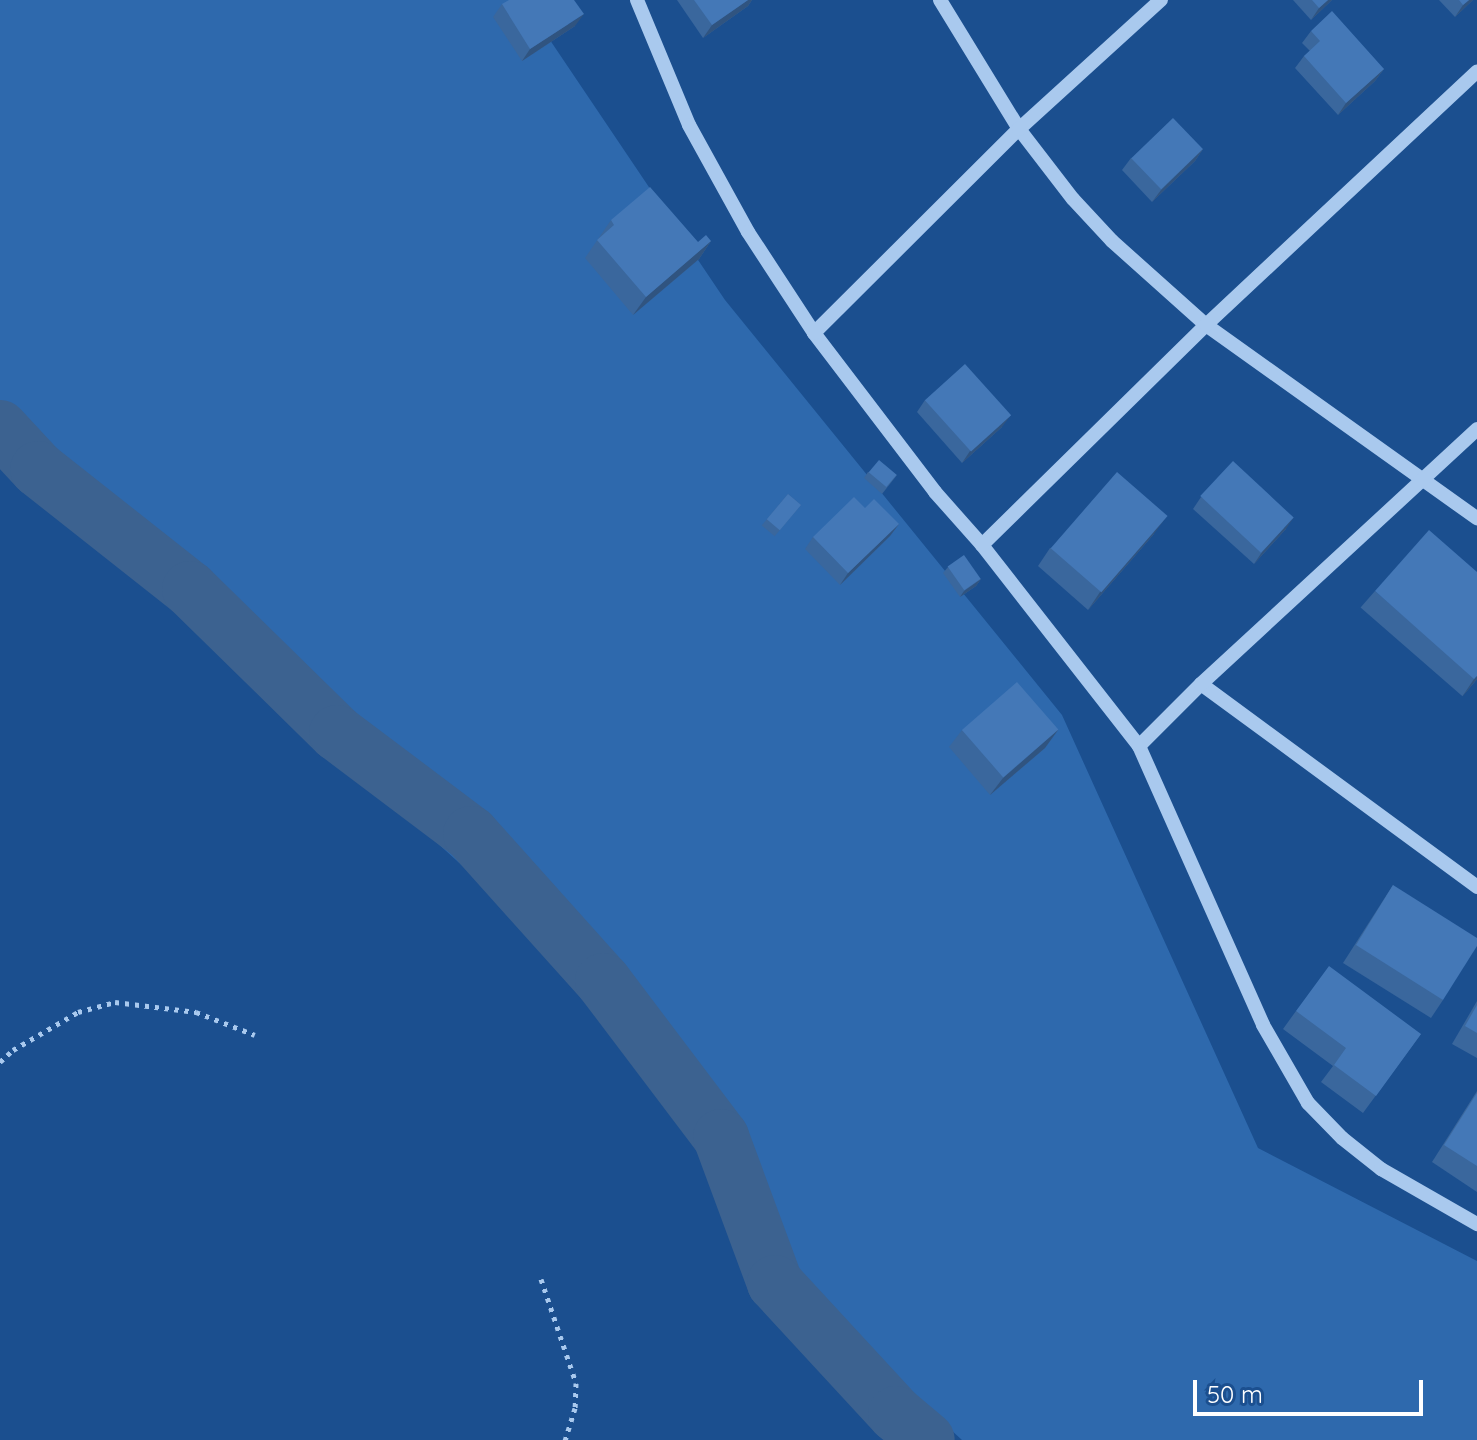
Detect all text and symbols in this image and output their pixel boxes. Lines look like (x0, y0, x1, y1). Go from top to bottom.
scale bar (1197, 1364, 1427, 1414)
text: 50 m (1207, 1379, 1263, 1409)

